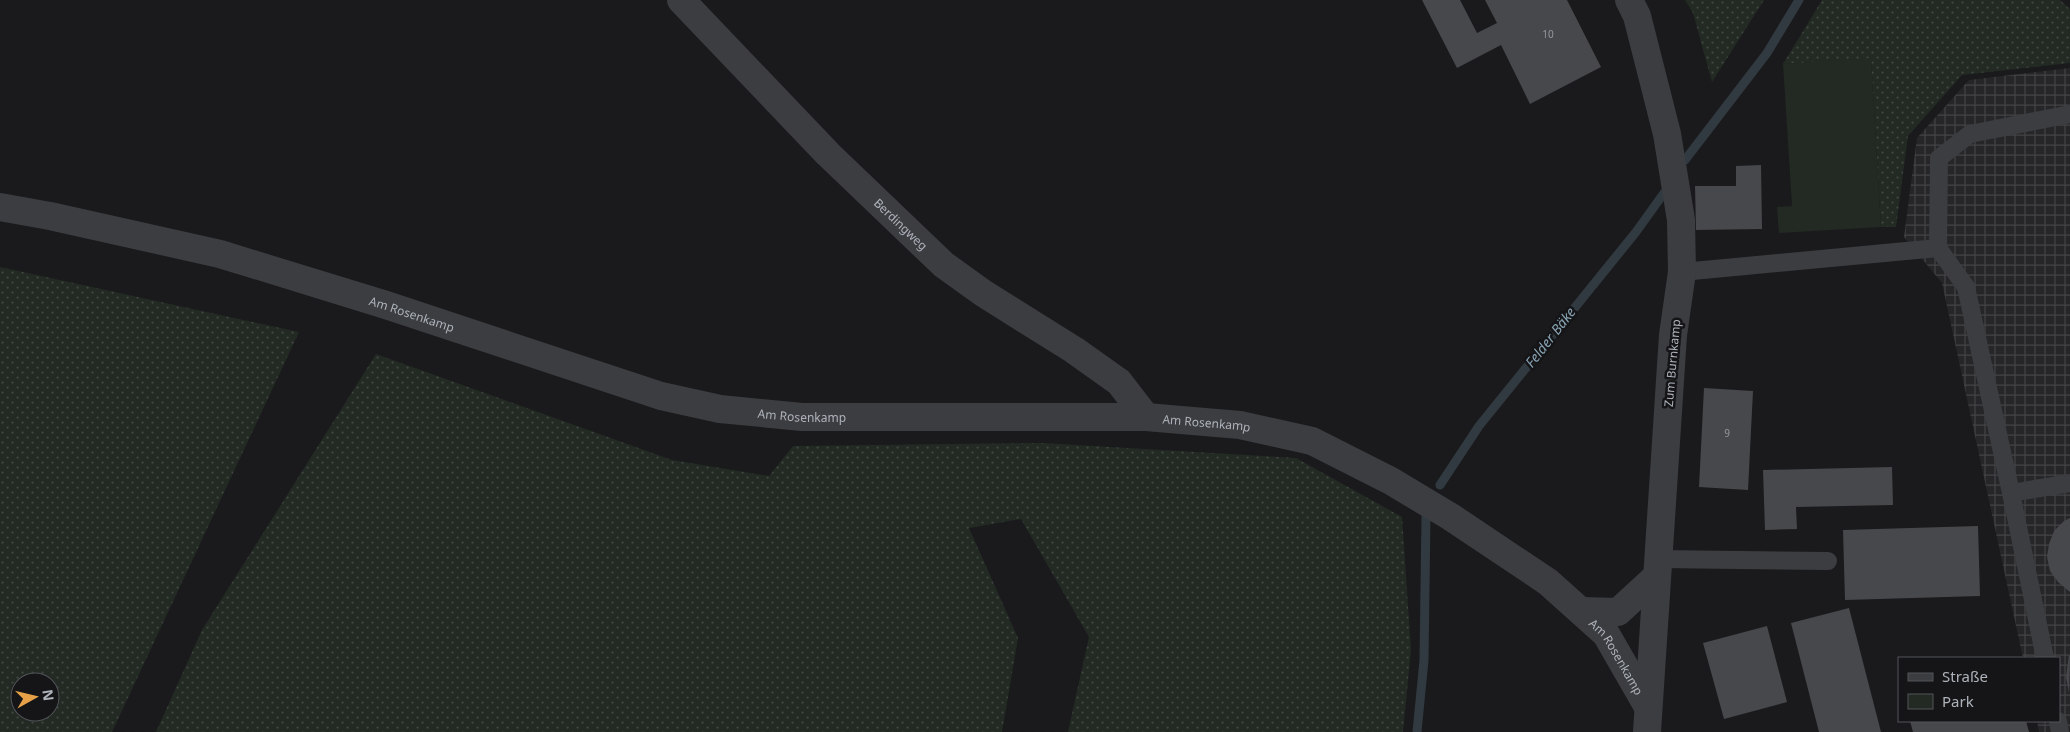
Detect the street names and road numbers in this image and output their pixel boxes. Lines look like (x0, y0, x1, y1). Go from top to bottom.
street label: Berdingweg (871, 194, 932, 254)
street label: Am Rosenkamp (367, 292, 457, 336)
street label: Zum Burnkamp (1660, 318, 1684, 408)
street label: Am Rosenkamp (757, 404, 846, 426)
street label: Am Rosenkamp (1162, 410, 1252, 436)
street label: Am Rosenkamp (1586, 615, 1648, 698)

